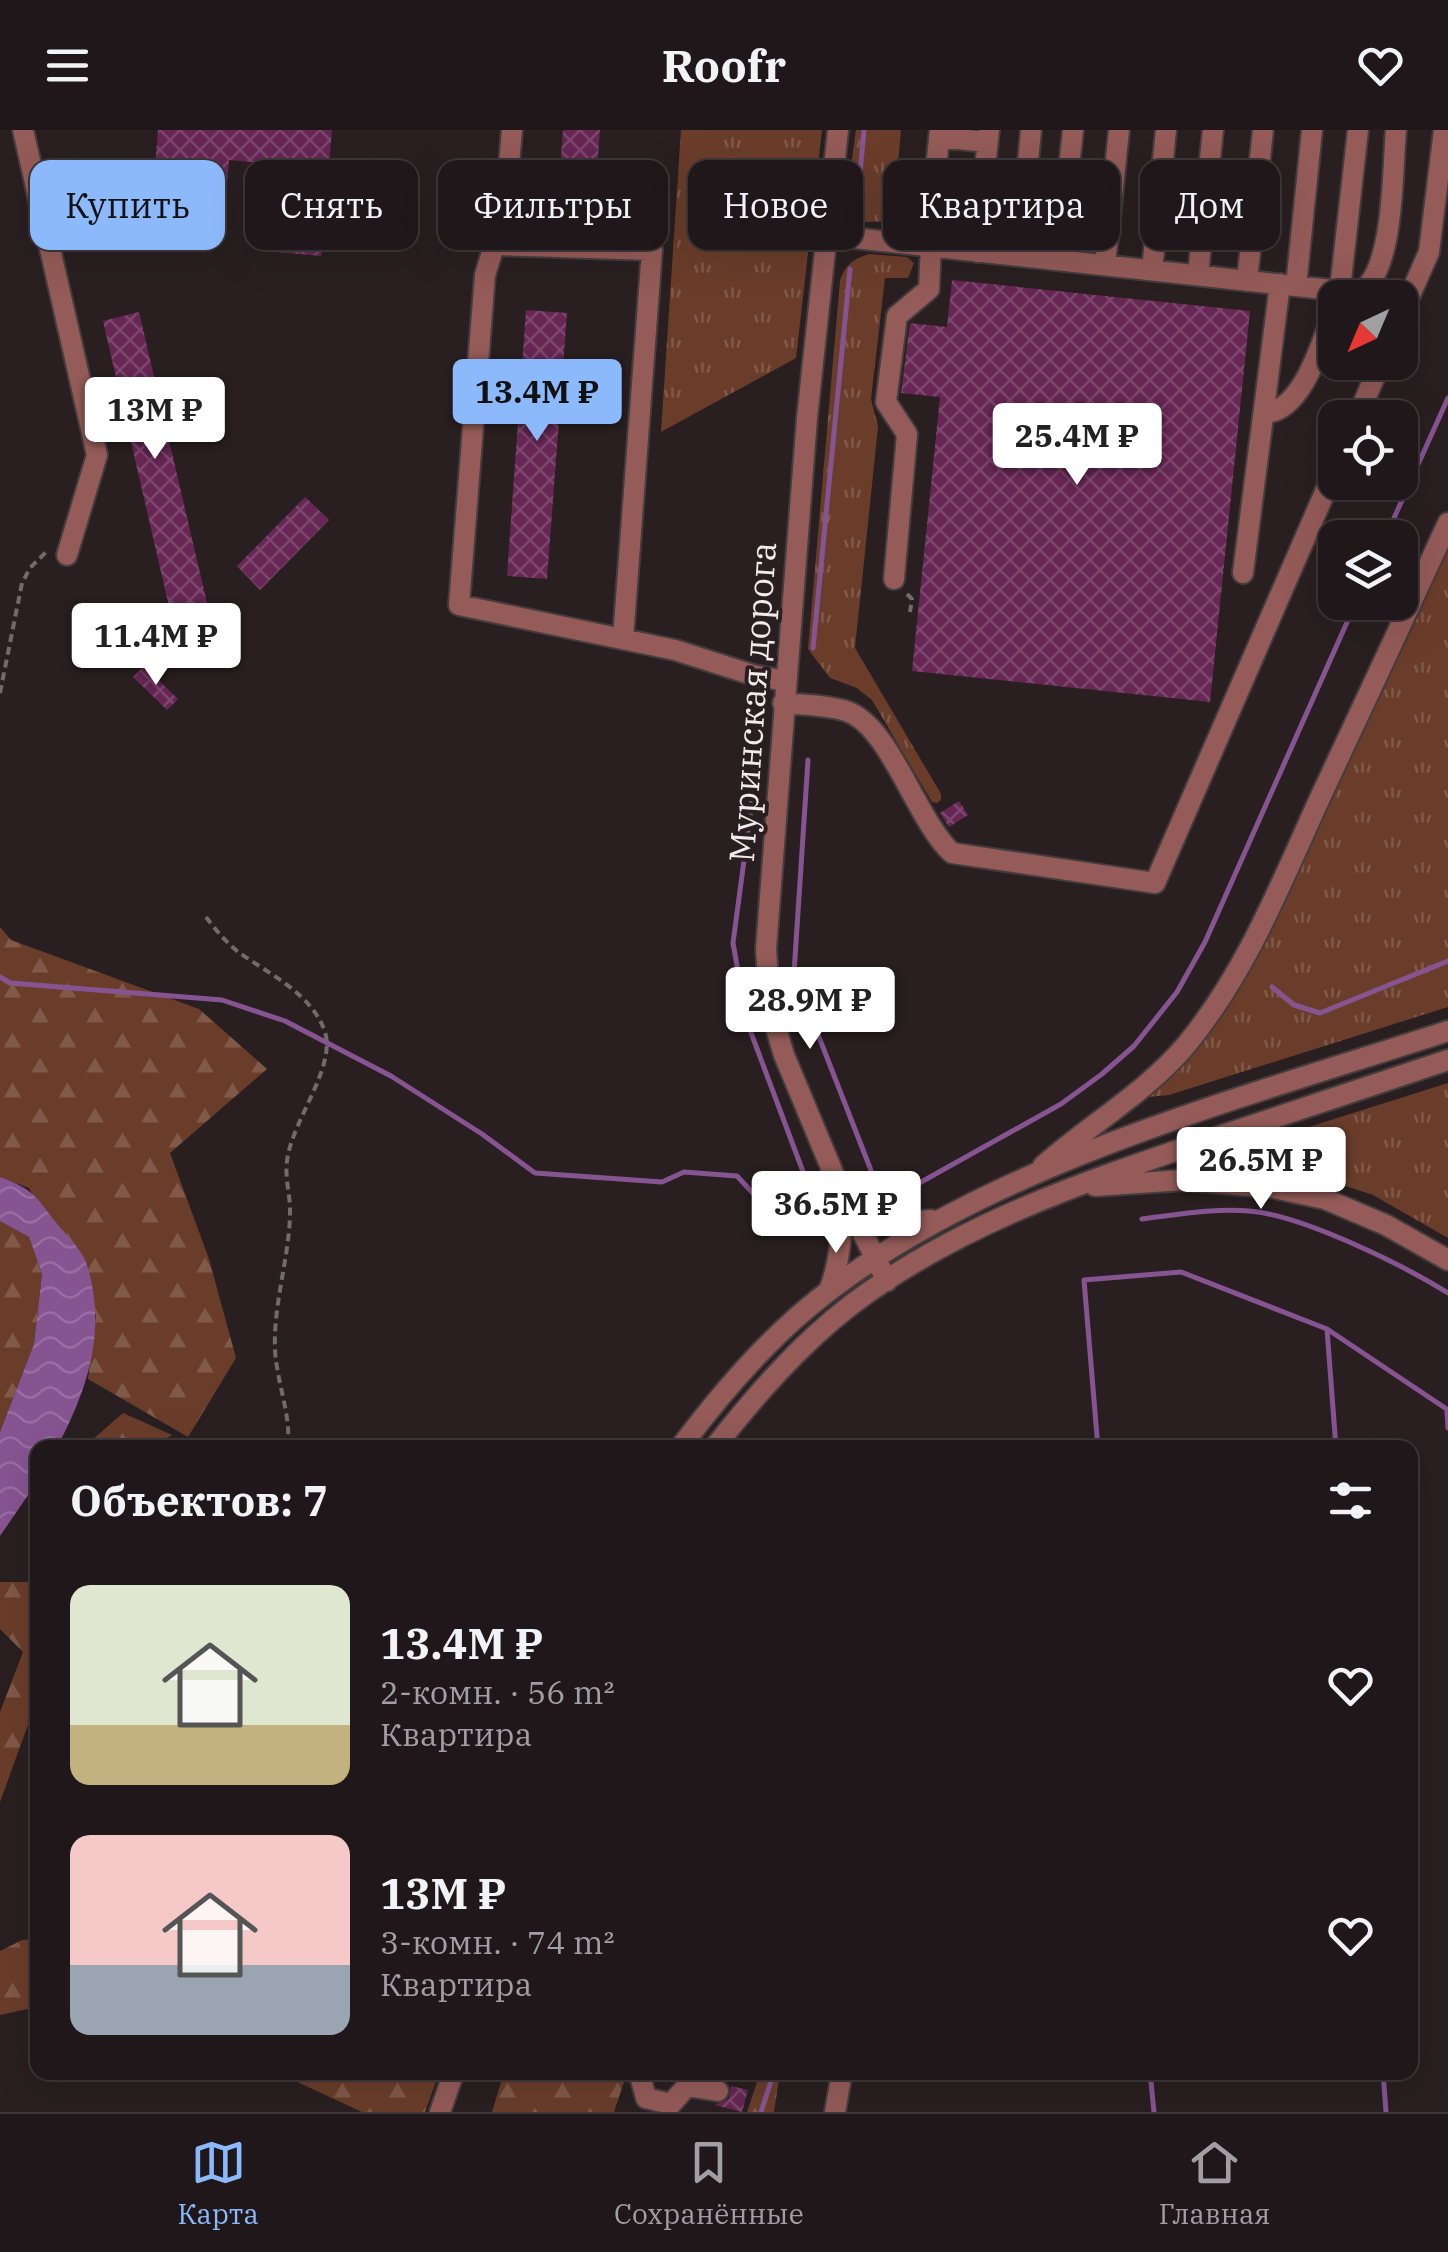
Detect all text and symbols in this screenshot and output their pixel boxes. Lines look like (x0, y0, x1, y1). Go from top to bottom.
text: Roofr (662, 36, 786, 94)
icon: menu (40, 38, 95, 93)
icon: heart (1353, 38, 1408, 93)
chip: Купить (30, 160, 225, 250)
chip: Снять (245, 160, 418, 250)
chip: Фильтры (438, 160, 668, 250)
chip: Новое (688, 160, 863, 250)
chip: Квартира (883, 160, 1120, 250)
chip: Дом (1140, 160, 1280, 250)
north arrow (1318, 280, 1418, 380)
map controls (1318, 280, 1418, 620)
pin: 13.4M ₽ (445, 359, 629, 444)
text: 13.4M ₽ (475, 370, 599, 412)
pin: 13M ₽ (85, 377, 225, 462)
text: 13M ₽ (107, 388, 203, 430)
button: locate (1318, 400, 1418, 500)
pin: 25.4M ₽ (985, 403, 1169, 488)
text: 25.4M ₽ (1015, 414, 1139, 456)
button: layers (1318, 520, 1418, 620)
street label: Муринская дорога (718, 540, 786, 864)
pin: 11.4M ₽ (64, 603, 248, 688)
text: 11.4M ₽ (94, 614, 218, 656)
pin: 28.9M ₽ (718, 967, 902, 1052)
text: 28.9M ₽ (748, 978, 872, 1020)
pin: 26.5M ₽ (1169, 1127, 1353, 1212)
text: 26.5M ₽ (1199, 1138, 1323, 1180)
pin: 36.5M ₽ (744, 1171, 928, 1256)
text: 36.5M ₽ (774, 1182, 898, 1224)
text: Объектов: 7 (70, 1473, 328, 1528)
icon: filters (1323, 1473, 1378, 1528)
text: 13.4M ₽ (380, 1616, 543, 1671)
icon: home (150, 1625, 270, 1745)
icon: heart (1323, 1658, 1378, 1713)
text: 2-комн. · 56 m² (380, 1671, 614, 1713)
text: Квартира (380, 1713, 532, 1755)
text: 13M ₽ (380, 1866, 506, 1921)
icon: home (150, 1875, 270, 1995)
icon: heart (1323, 1908, 1378, 1963)
text: 3-комн. · 74 m² (380, 1921, 614, 1963)
text: Квартира (380, 1963, 532, 2005)
tab: Карта (178, 2135, 259, 2232)
tab: Сохранённые (614, 2135, 804, 2232)
tab: Главная (1159, 2135, 1270, 2232)

